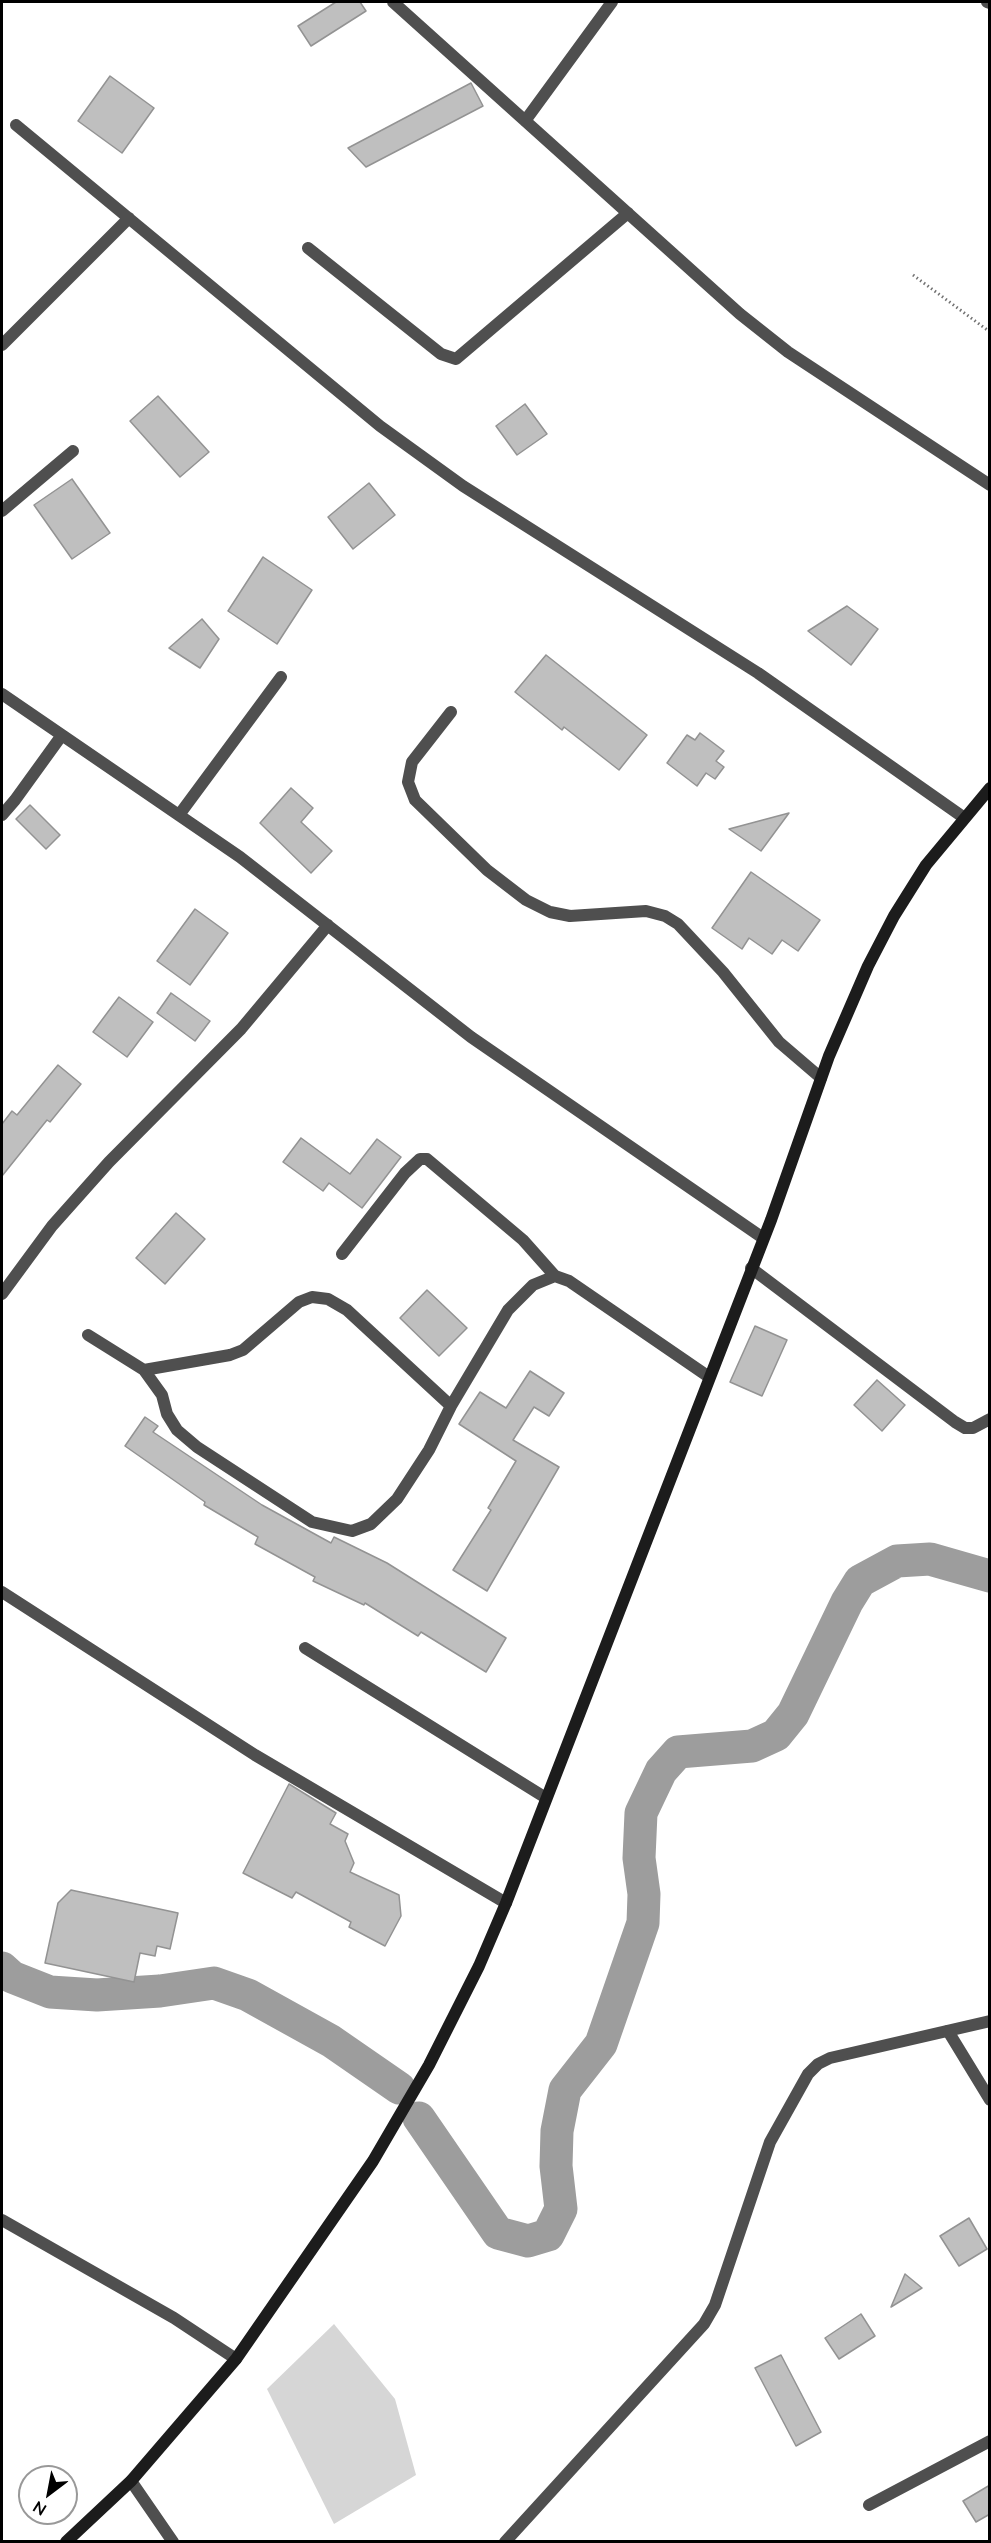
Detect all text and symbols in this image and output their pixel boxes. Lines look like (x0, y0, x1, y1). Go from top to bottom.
north arrow (18, 2465, 78, 2525)
text: N (29, 2497, 50, 2520)

